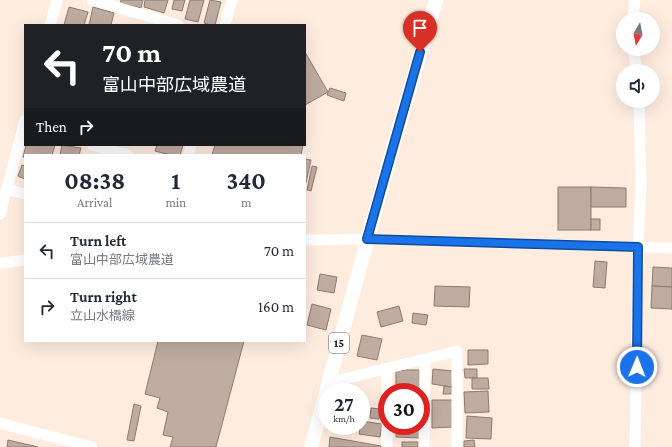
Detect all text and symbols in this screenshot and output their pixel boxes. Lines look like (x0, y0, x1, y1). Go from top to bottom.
pin (403, 11, 437, 52)
north arrow (616, 12, 660, 56)
map controls (616, 12, 660, 108)
icon: arrive (409, 17, 431, 39)
text: 70 m (102, 37, 161, 68)
icon: left (36, 40, 88, 92)
button: sound (616, 64, 660, 108)
text: 富山中部広域農道 (102, 75, 246, 95)
icon: right (75, 116, 97, 138)
text: Then (36, 119, 67, 135)
text: 08:38 (64, 167, 125, 194)
text: 1 (171, 167, 180, 194)
text: 340 (227, 167, 266, 194)
text: Arrival (77, 195, 112, 210)
text: min (165, 195, 186, 210)
text: m (241, 195, 251, 210)
text: Turn left (70, 233, 126, 249)
icon: left (36, 240, 58, 262)
text: 70 m (264, 243, 294, 259)
text: 富山中部広域農道 (70, 252, 174, 267)
text: Turn right (70, 289, 137, 305)
icon: right (36, 296, 58, 318)
text: 160 m (258, 299, 294, 315)
text: 立山水橋線 (70, 308, 135, 323)
road number: 15 (329, 333, 349, 353)
position arrow (616, 346, 658, 388)
speed limit sign: 30 (378, 383, 430, 435)
text: 27 (334, 393, 354, 415)
text: km/h (333, 413, 355, 424)

